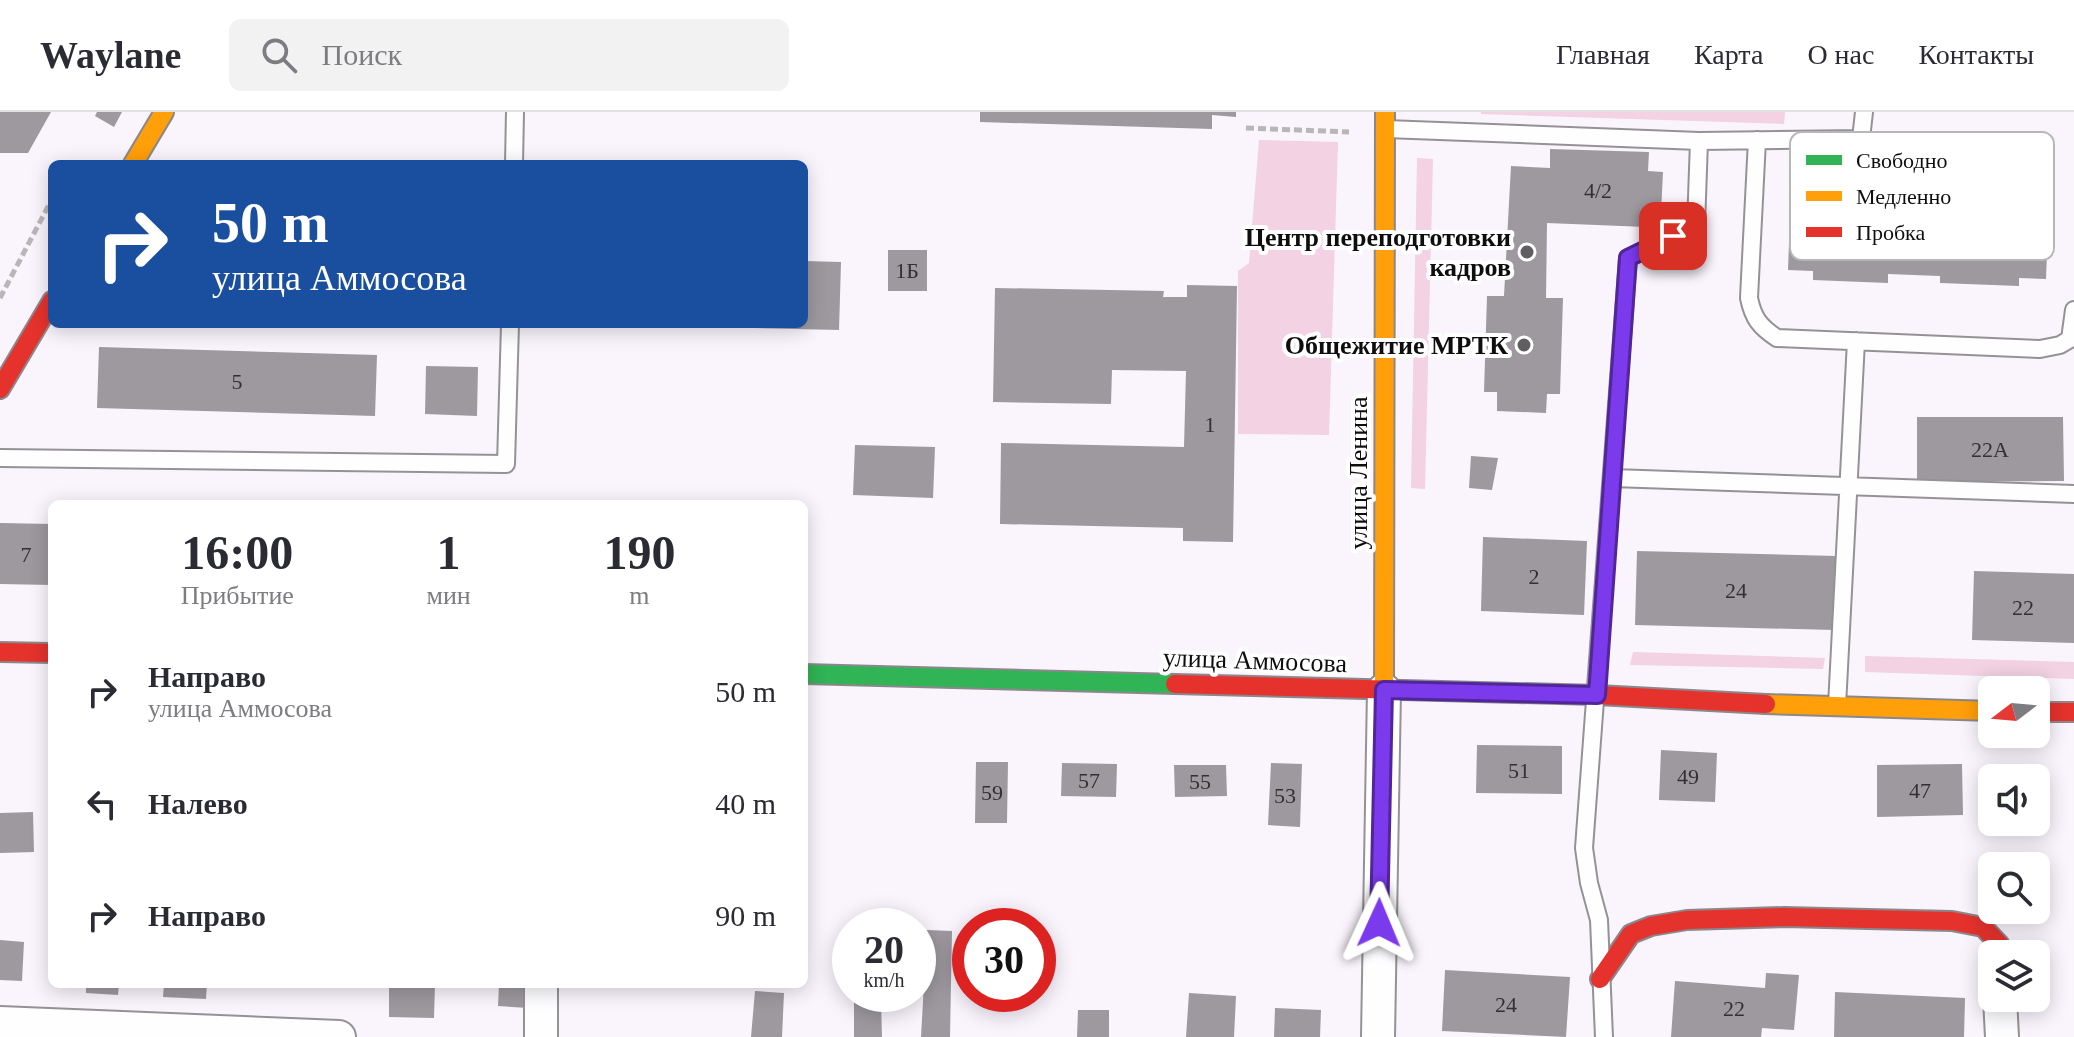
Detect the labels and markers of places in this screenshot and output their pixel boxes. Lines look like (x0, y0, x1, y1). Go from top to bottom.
pin (1639, 202, 1707, 270)
place label: Центр переподготовки кадров (1245, 223, 1511, 282)
marker: Центр переподготовки кадров (1518, 243, 1536, 261)
place label: Общежитие МРТК (1285, 331, 1508, 360)
marker: Общежитие МРТК (1515, 336, 1533, 354)

